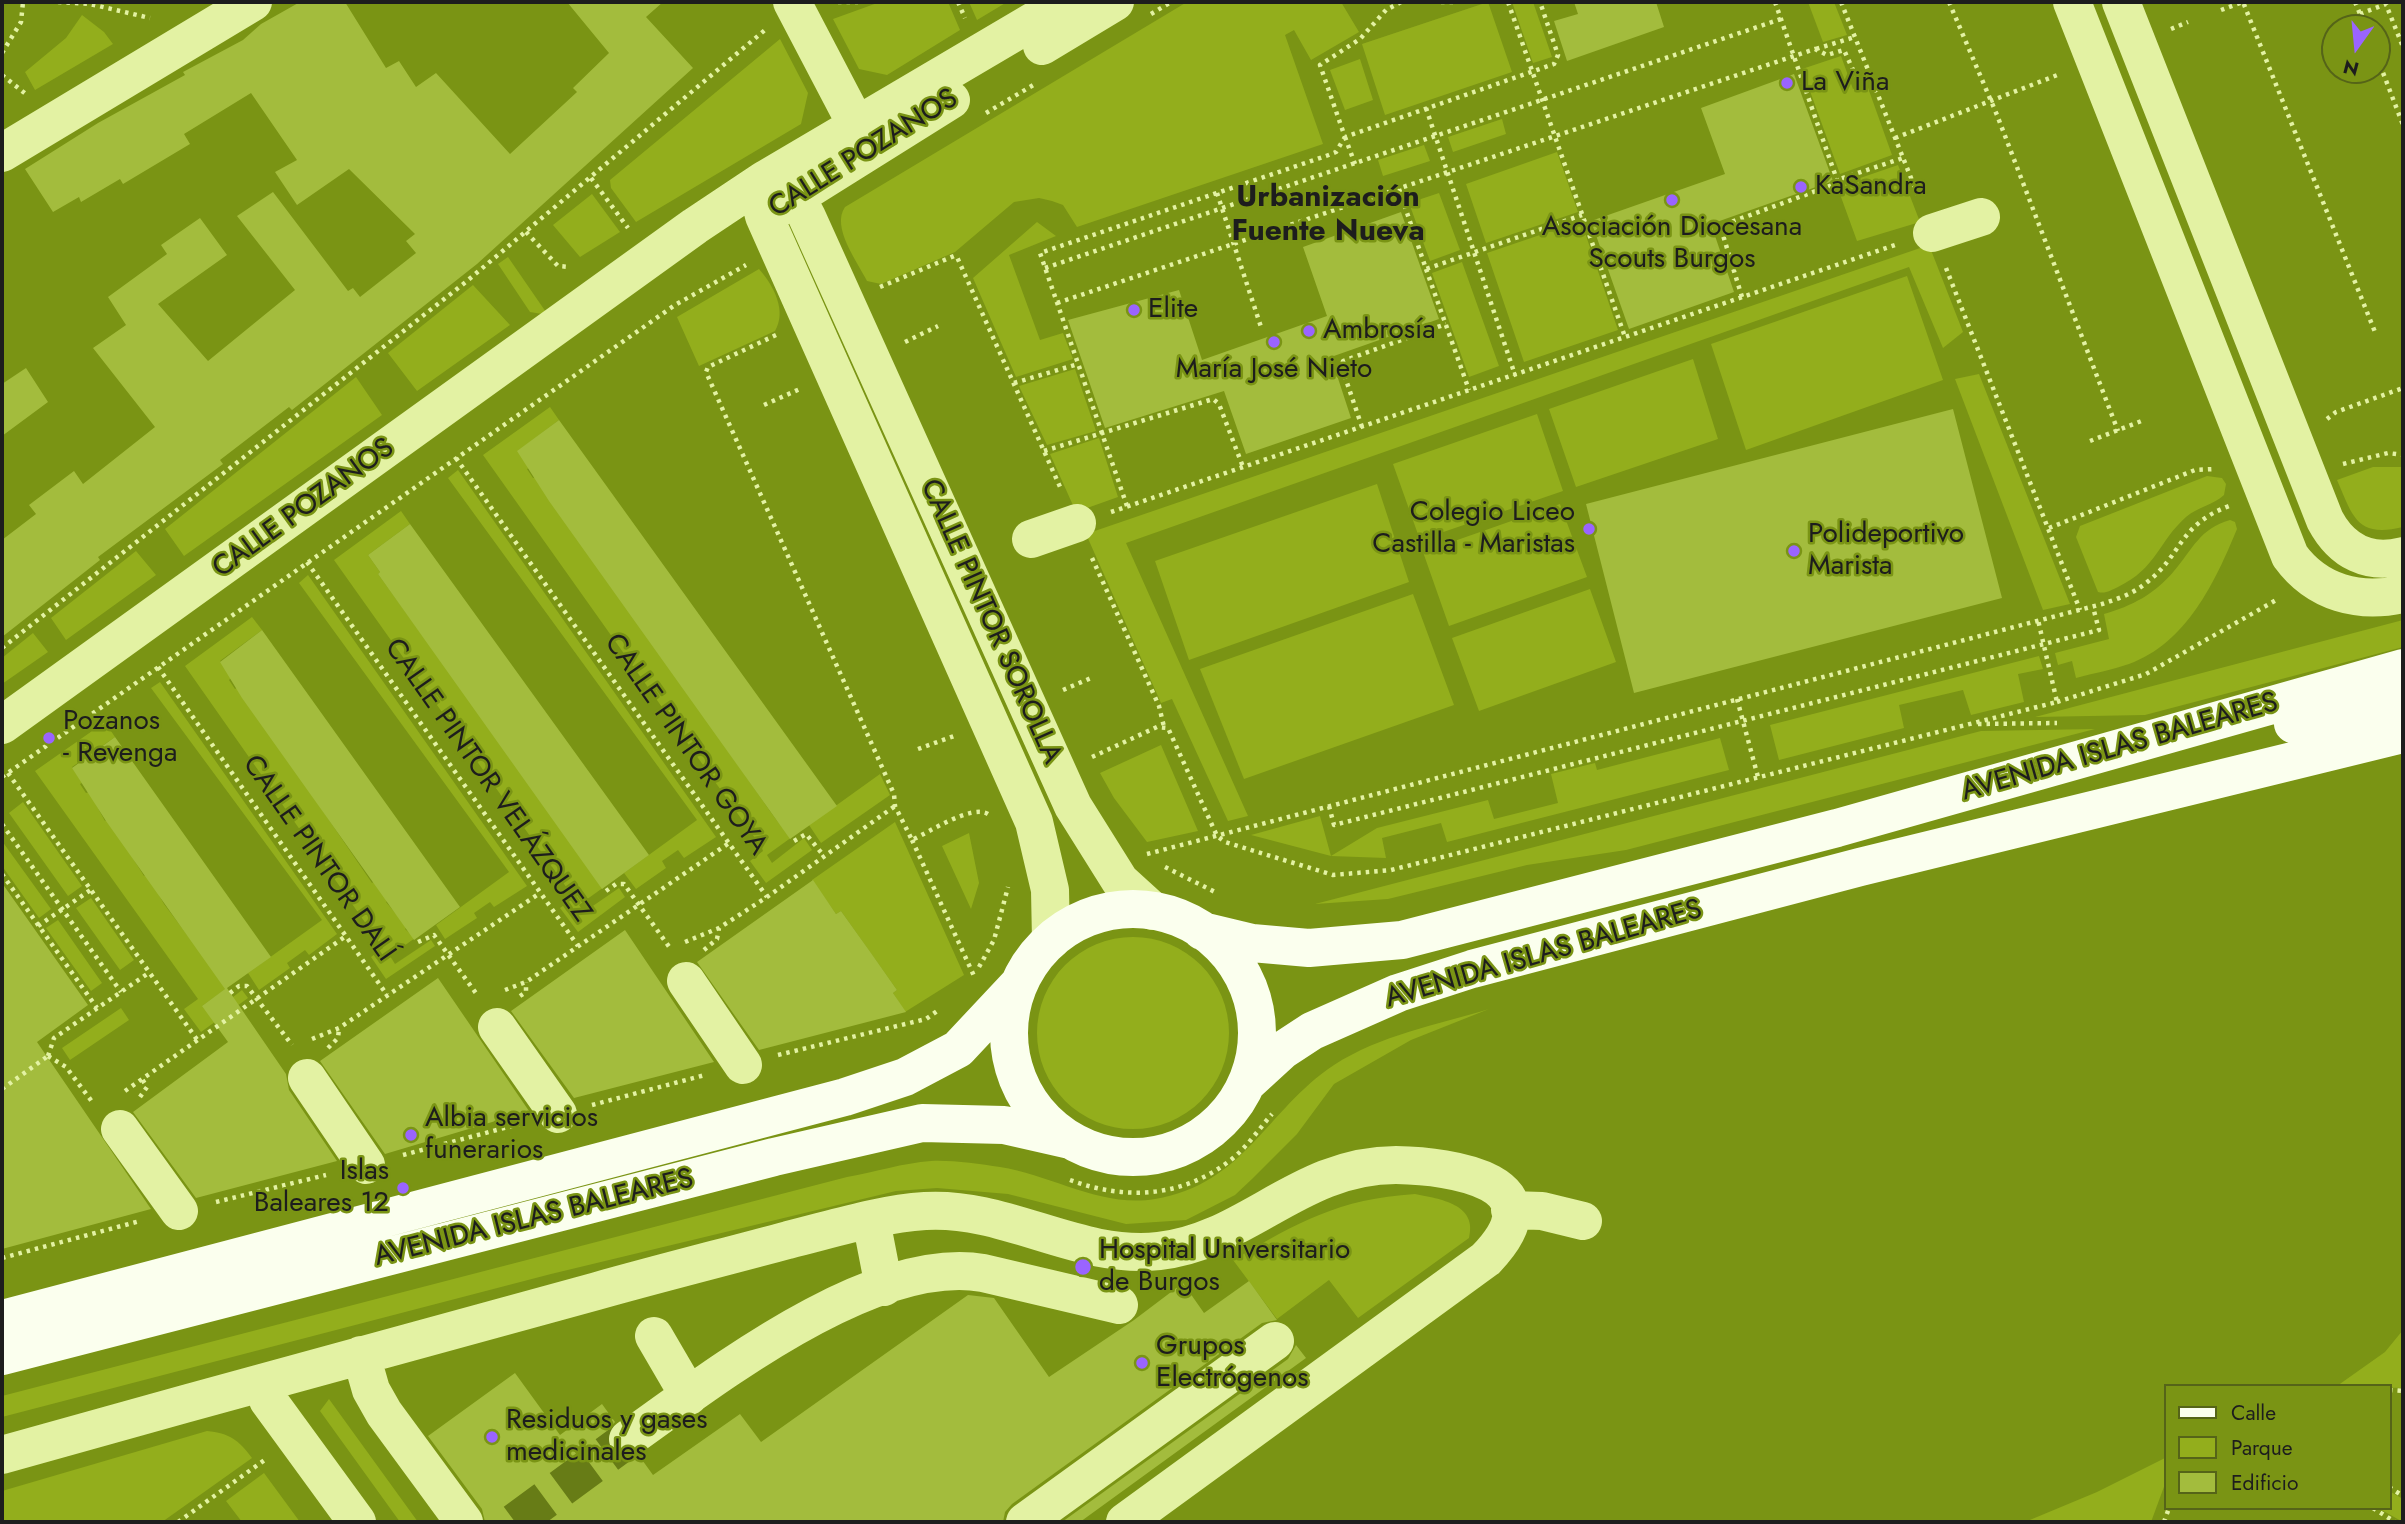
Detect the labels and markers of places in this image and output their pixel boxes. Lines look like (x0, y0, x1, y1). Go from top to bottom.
place label: La Viña (1801, 66, 1889, 100)
marker: La Viña (1779, 75, 1795, 91)
place label: KaSandra (1815, 170, 1927, 204)
marker: KaSandra (1793, 179, 1809, 195)
marker: Asociación Diocesana Scouts Burgos (1664, 192, 1680, 208)
place label: Asociación Diocesana Scouts Burgos (1542, 211, 1802, 277)
place label: Elite (1148, 293, 1198, 327)
marker: Elite (1126, 302, 1142, 318)
place label: Ambrosía (1323, 314, 1436, 348)
marker: Ambrosía (1301, 323, 1317, 339)
marker: María José Nieto (1266, 334, 1282, 350)
place label: María José Nieto (1176, 353, 1372, 387)
place label: Colegio Liceo Castilla - Maristas (1372, 496, 1575, 562)
place label: Polideportivo Marista (1808, 518, 1964, 584)
marker: Colegio Liceo Castilla - Maristas (1581, 521, 1597, 537)
marker: Polideportivo Marista (1786, 543, 1802, 559)
place label: Pozanos - Revenga (63, 705, 177, 771)
marker: Pozanos - Revenga (41, 730, 57, 746)
place label: Albia servicios funerarios (425, 1102, 598, 1168)
marker: Albia servicios funerarios (403, 1127, 419, 1143)
place label: Islas Baleares 12 (254, 1155, 389, 1221)
marker: Islas Baleares 12 (395, 1180, 411, 1196)
place label: Hospital Universitario de Burgos (1099, 1234, 1350, 1300)
marker: Hospital Universitario de Burgos (1073, 1257, 1093, 1277)
place label: Grupos Electrógenos (1156, 1330, 1308, 1396)
marker: Grupos Electrógenos (1134, 1355, 1150, 1371)
place label: Residuos y gases medicinales (506, 1404, 707, 1470)
marker: Residuos y gases medicinales (484, 1429, 500, 1445)

